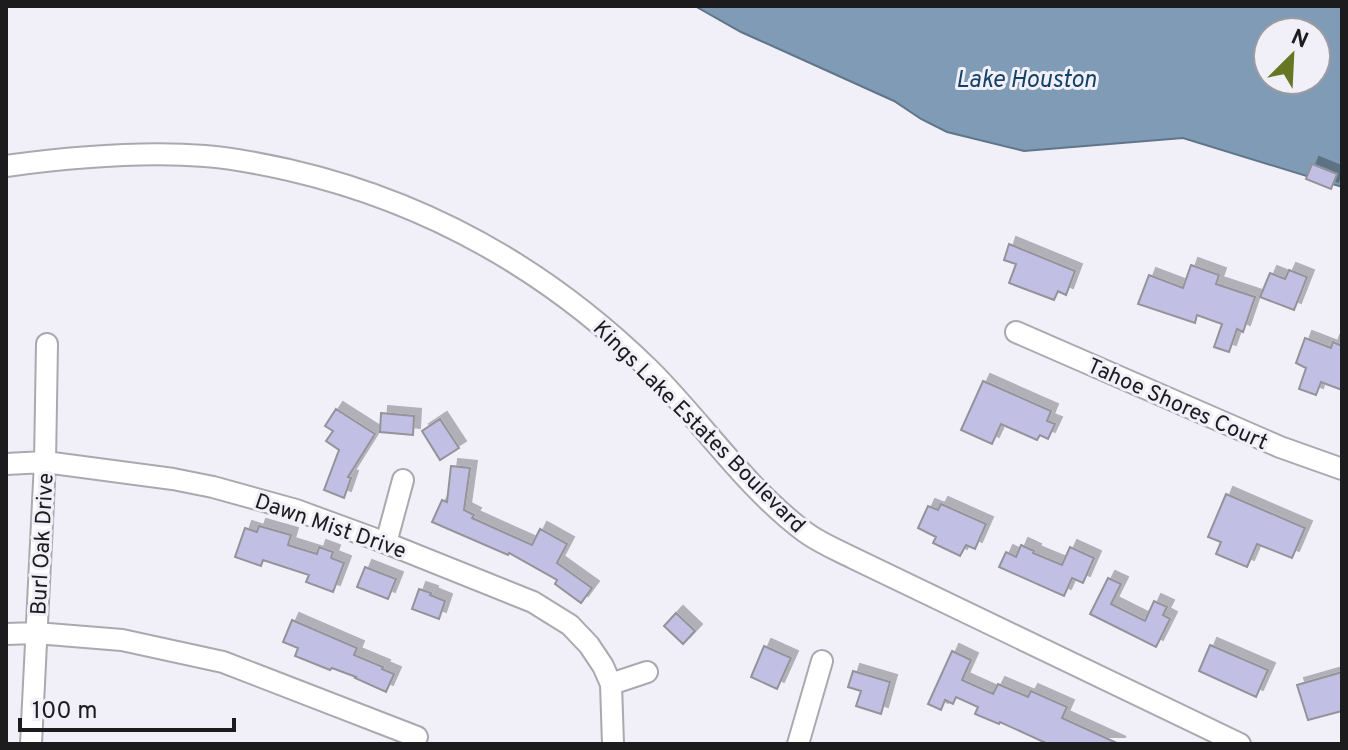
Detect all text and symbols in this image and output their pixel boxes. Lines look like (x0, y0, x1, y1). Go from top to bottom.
north arrow (1252, 16, 1332, 96)
text: N (1286, 24, 1312, 56)
water label: Lake Houston (956, 66, 1096, 96)
street label: Kings Lake Estates Boulevard (586, 316, 810, 540)
street label: Tahoe Shores Court (1082, 353, 1271, 457)
street label: Burl Oak Drive (26, 472, 61, 616)
street label: Dawn Mist Drive (251, 489, 409, 566)
scale bar (20, 682, 234, 732)
text: 100 m (32, 697, 98, 727)

